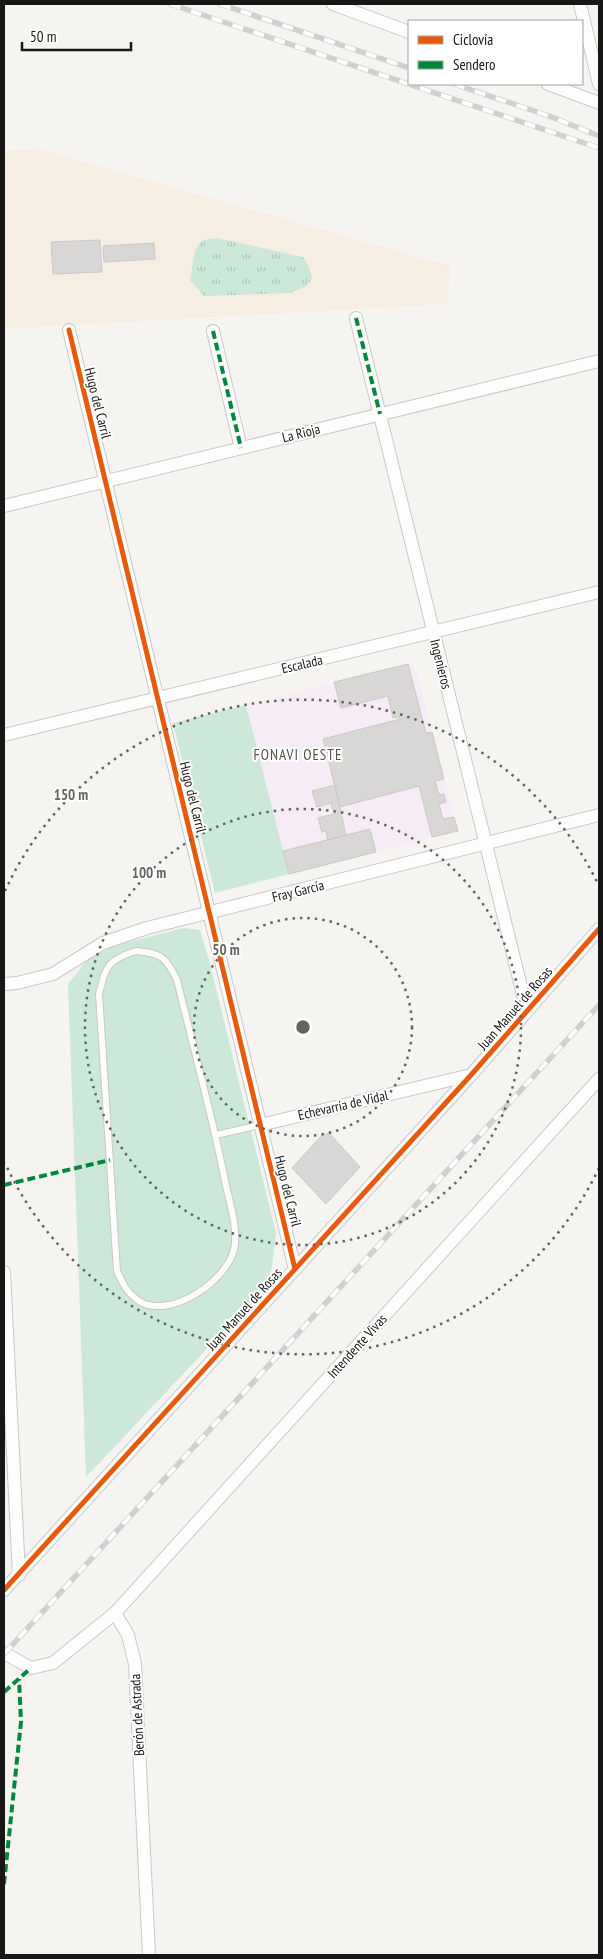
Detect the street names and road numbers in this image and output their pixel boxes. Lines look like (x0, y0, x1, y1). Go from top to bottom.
street label: Hugo del Carril (80, 366, 116, 441)
street label: La Rioja (280, 420, 322, 446)
street label: Ingenieros (426, 637, 456, 691)
street label: Escalada (280, 651, 324, 677)
street label: Hugo del Carril (175, 760, 211, 835)
street label: Fray García (270, 876, 326, 906)
street label: Juan Manuel de Rosas (473, 962, 556, 1054)
street label: Echevarría de Vidal (296, 1086, 391, 1124)
street label: Hugo del Carril (270, 1154, 306, 1229)
street label: Juan Manuel de Rosas (202, 1264, 286, 1355)
street label: Intendente Vivas (323, 1310, 391, 1382)
street label: Berón de Astrada (126, 1674, 148, 1756)

